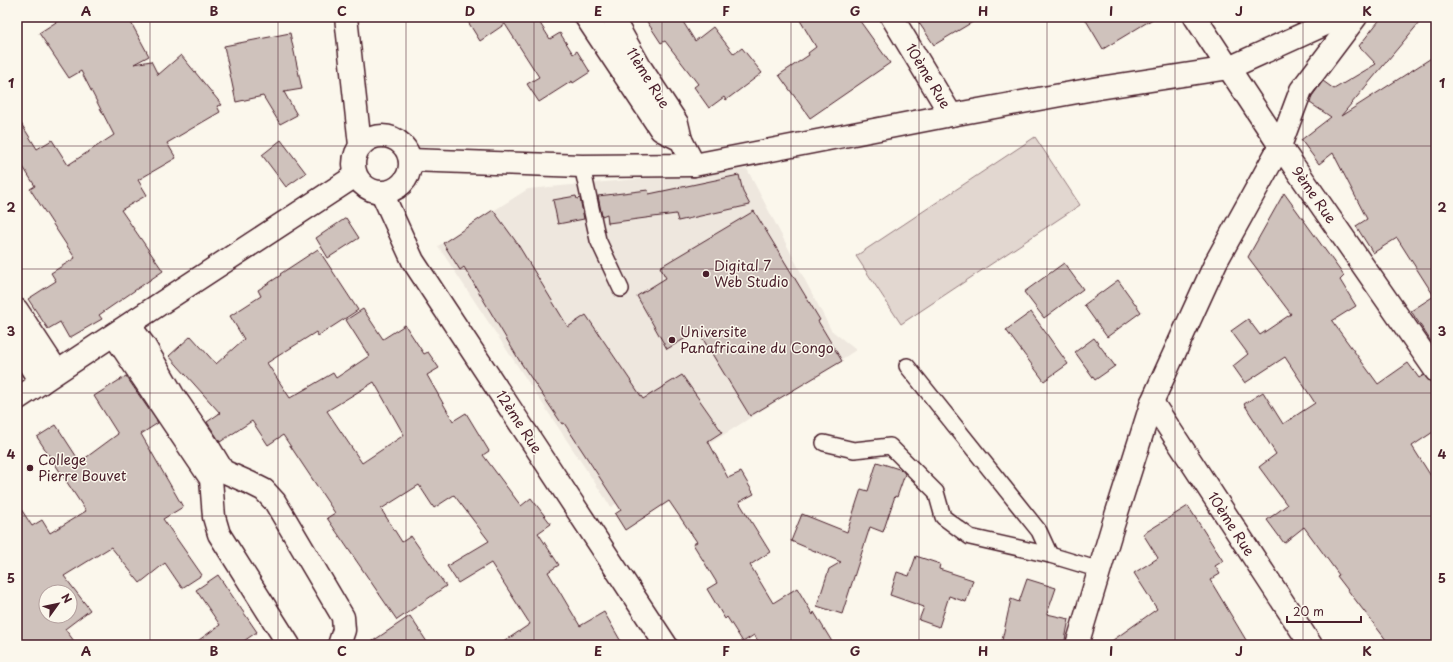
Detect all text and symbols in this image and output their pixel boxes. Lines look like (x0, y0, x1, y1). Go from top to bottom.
text: A (81, 1, 91, 20)
text: B (210, 1, 219, 20)
text: C (337, 1, 347, 20)
text: D (465, 1, 475, 20)
text: E (594, 1, 602, 20)
text: F (722, 1, 730, 20)
text: G (850, 1, 860, 20)
text: H (978, 1, 988, 20)
text: I (1109, 1, 1113, 20)
text: J (1235, 1, 1243, 20)
text: K (1362, 1, 1372, 20)
street label: 10ème Rue (901, 39, 956, 113)
street label: 11ème Rue (621, 43, 675, 112)
text: 1 (8, 73, 14, 92)
text: 1 (1439, 73, 1445, 92)
street label: 9ème Rue (1287, 162, 1342, 228)
text: 2 (6, 197, 16, 216)
text: 2 (1437, 197, 1447, 216)
place label: Digital 7 Web Studio (714, 255, 789, 292)
marker: Digital 7 Web Studio (701, 269, 711, 279)
text: 3 (7, 321, 16, 340)
place label: Universite Panafricaine du Congo (680, 321, 834, 358)
text: 3 (1438, 321, 1447, 340)
marker: Universite Panafricaine du Congo (667, 335, 677, 345)
street label: 12ème Rue (491, 386, 548, 458)
text: 4 (7, 444, 16, 463)
text: 4 (1438, 444, 1447, 463)
place label: College Pierre Bouvet (38, 449, 127, 486)
marker: College Pierre Bouvet (25, 463, 35, 473)
street label: 10ème Rue (1203, 487, 1260, 560)
text: 5 (7, 568, 15, 587)
text: 5 (1438, 568, 1446, 587)
north arrow (38, 584, 78, 624)
text: N (57, 590, 76, 607)
scale bar (1287, 598, 1361, 624)
text: 20 m (1293, 602, 1324, 620)
text: A (81, 641, 91, 660)
text: B (210, 641, 219, 660)
text: C (337, 641, 347, 660)
text: D (465, 641, 475, 660)
text: E (594, 641, 602, 660)
text: F (722, 641, 730, 660)
text: G (850, 641, 860, 660)
text: H (978, 641, 988, 660)
text: I (1109, 641, 1113, 660)
text: J (1235, 641, 1243, 660)
text: K (1362, 641, 1372, 660)

